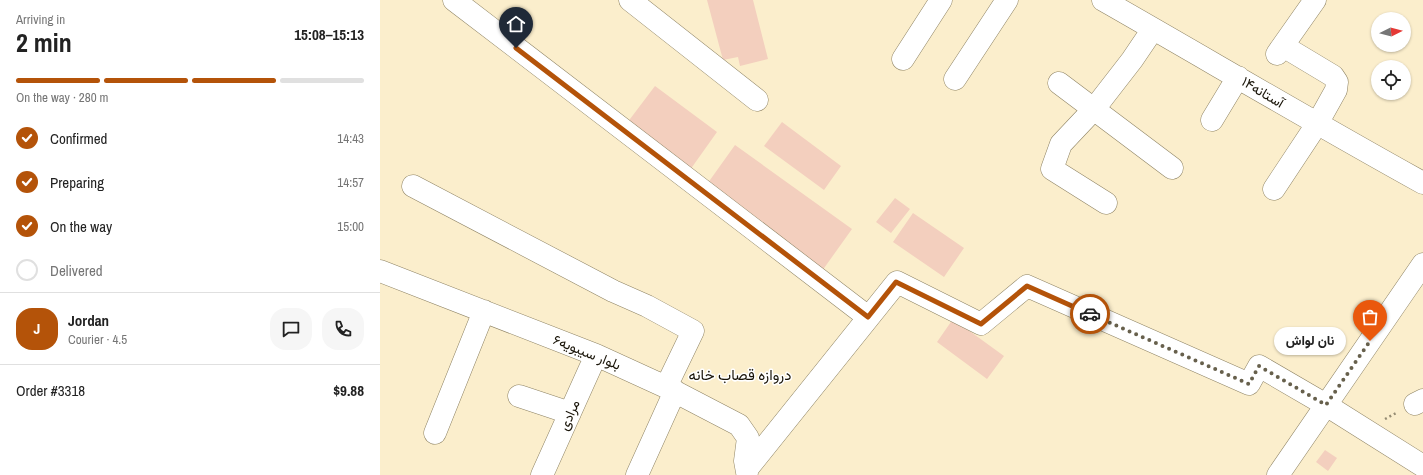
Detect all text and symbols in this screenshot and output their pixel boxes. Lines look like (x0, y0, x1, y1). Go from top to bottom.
pin (499, 7.0, 533, 48)
text: Arriving in (16, 11, 65, 28)
north arrow (1371, 12, 1411, 52)
map controls (1371, 12, 1411, 100)
icon: home (505, 13, 527, 35)
text: 15:08–15:13 (294, 24, 364, 45)
text: 2 min (16, 25, 72, 60)
button: locate (1371, 60, 1411, 100)
street label: آستانه۱۴ (1238, 72, 1289, 113)
text: On the way · 280 m (16, 89, 108, 106)
icon: check (16, 127, 38, 149)
text: Confirmed (50, 128, 107, 149)
text: 14:43 (337, 130, 364, 147)
icon: check (16, 171, 38, 193)
text: Preparing (50, 172, 104, 193)
text: 14:57 (337, 174, 364, 191)
icon: check (16, 215, 38, 237)
text: On the way (50, 216, 112, 237)
text: 15:00 (337, 218, 364, 235)
text: Delivered (50, 260, 103, 281)
courier (1070, 294, 1110, 334)
pin (1353, 300, 1387, 341)
icon: car (1079, 303, 1101, 325)
icon: bag (1359, 306, 1381, 328)
button: chat (270, 308, 312, 350)
button: phone (322, 308, 364, 350)
text: Jordan (68, 310, 109, 331)
text: J (34, 318, 40, 339)
callout: نان لواش (1274, 327, 1346, 355)
street label: ۶بلوار سیبویه (550, 330, 624, 374)
text: Courier · 4.5 (68, 331, 127, 348)
text: نان لواش (1286, 332, 1334, 349)
district label: دروازه قصاب خانه (689, 364, 791, 385)
text: Order #3318 (16, 380, 85, 401)
text: $9.88 (333, 380, 364, 401)
street label: مرادی (554, 397, 584, 433)

